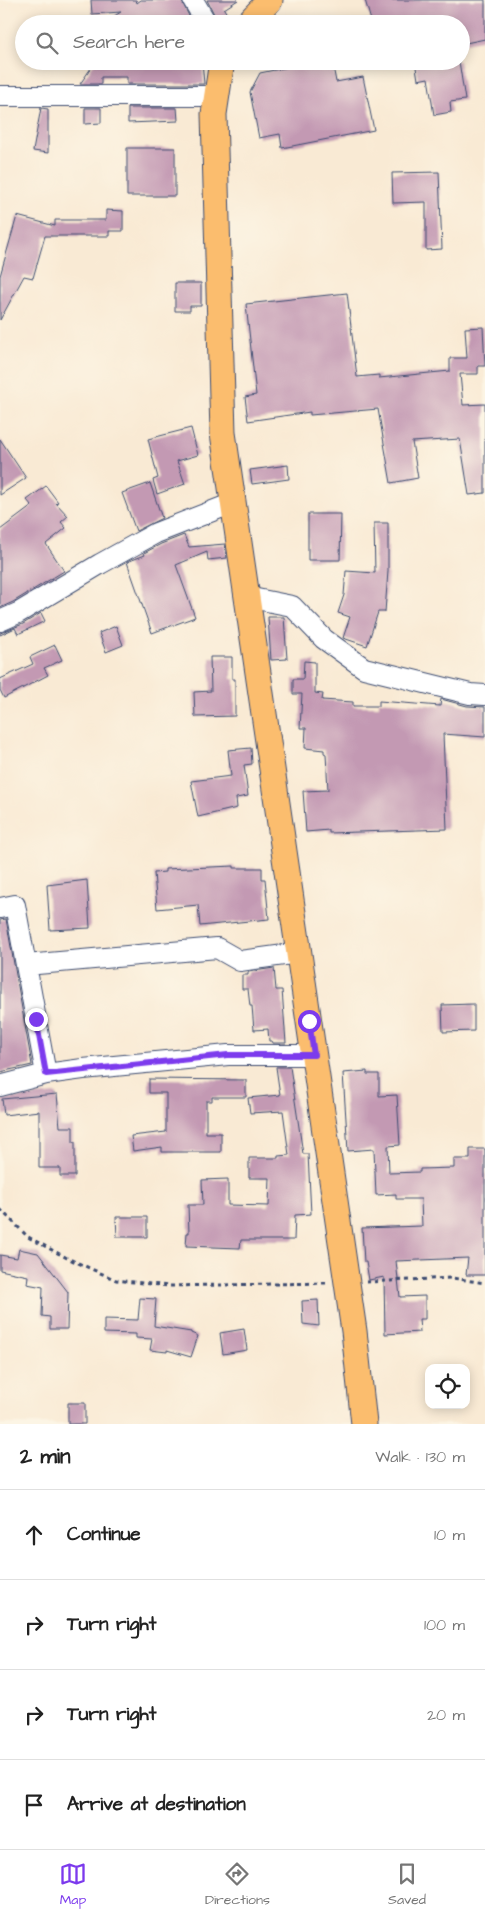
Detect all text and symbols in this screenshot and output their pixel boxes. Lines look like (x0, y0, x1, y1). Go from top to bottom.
search box (15, 15, 470, 70)
icon: search (33, 29, 61, 57)
text: Search here (73, 29, 185, 56)
route end (25, 1008, 48, 1031)
route start (298, 1010, 321, 1033)
map controls (425, 1364, 470, 1409)
button: locate (425, 1364, 470, 1409)
text: 2 min (20, 1442, 70, 1471)
text: Walk · 130 m (375, 1446, 465, 1468)
icon: ahead (20, 1521, 48, 1549)
text: Continue (67, 1521, 141, 1548)
text: 10 m (434, 1524, 465, 1546)
icon: right (20, 1611, 48, 1639)
text: Turn right (67, 1611, 156, 1638)
text: 100 m (424, 1614, 465, 1636)
icon: right (20, 1701, 48, 1729)
text: Turn right (67, 1701, 156, 1728)
text: 20 m (427, 1704, 465, 1726)
icon: arrive (20, 1791, 48, 1819)
text: Arrive at destination (67, 1791, 246, 1818)
tab: Map (59, 1860, 87, 1910)
tab: Directions (205, 1860, 270, 1910)
tab: Saved (388, 1860, 426, 1910)

